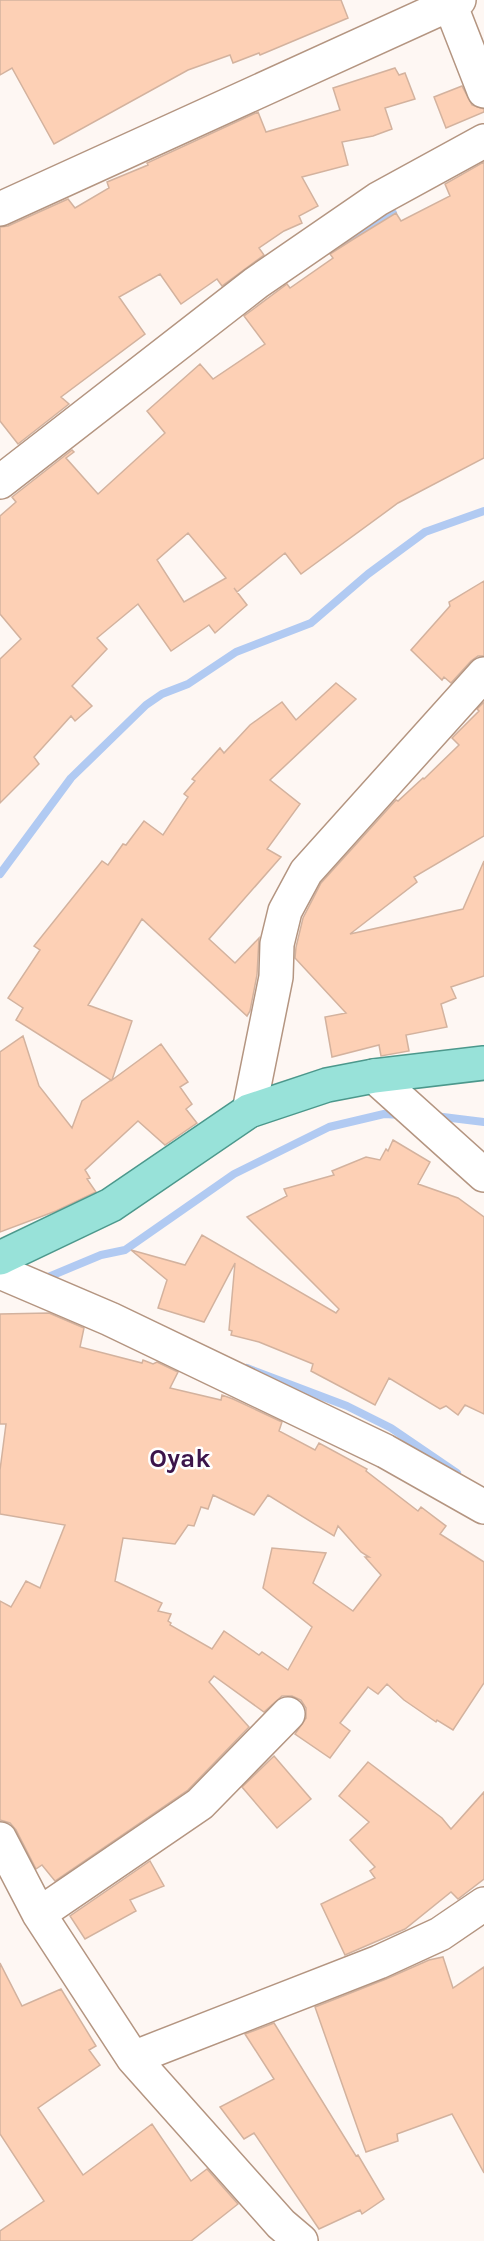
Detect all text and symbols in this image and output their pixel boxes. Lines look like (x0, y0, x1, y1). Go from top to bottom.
district label: Oyak (149, 1443, 211, 1474)

